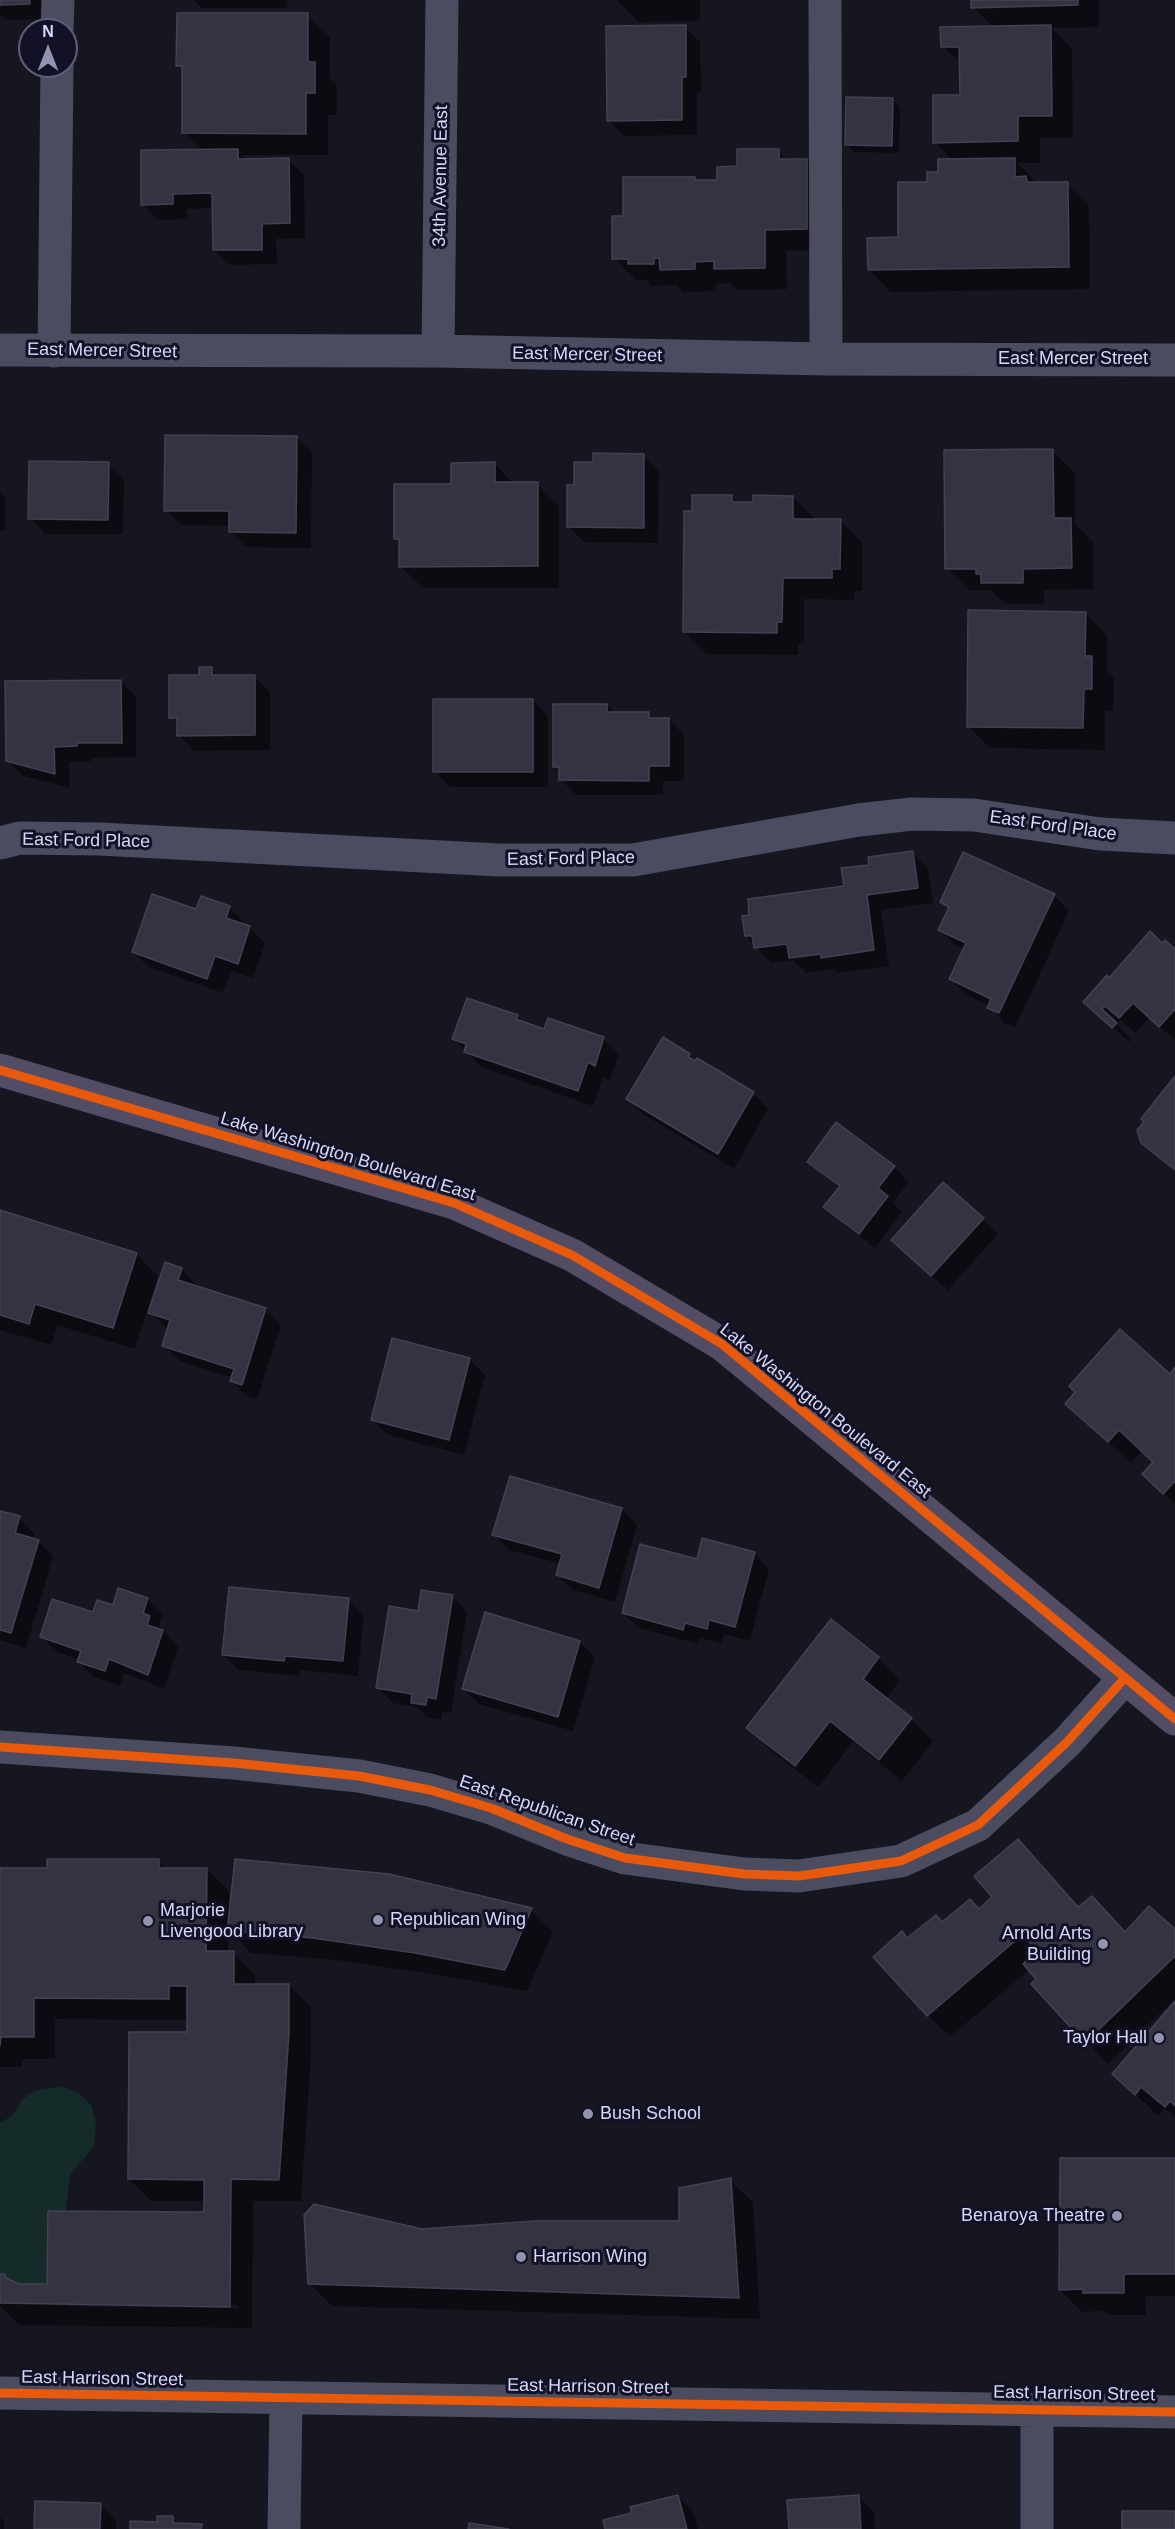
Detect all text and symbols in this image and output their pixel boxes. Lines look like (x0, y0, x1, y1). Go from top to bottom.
north arrow (18, 18, 78, 78)
text: N (42, 23, 54, 40)
street label: 34th Avenue East (429, 105, 453, 247)
street label: East Mercer Street (27, 339, 177, 363)
street label: East Mercer Street (512, 343, 662, 367)
street label: East Mercer Street (998, 348, 1148, 370)
street label: East Ford Place (988, 806, 1118, 846)
street label: East Ford Place (22, 829, 150, 853)
street label: East Ford Place (507, 847, 635, 871)
street label: Lake Washington Boulevard East (218, 1108, 478, 1206)
street label: Lake Washington Boulevard East (715, 1319, 935, 1503)
street label: East Republican Street (456, 1771, 638, 1851)
place label: Marjorie Livengood Library (160, 1900, 303, 1942)
place label: Republican Wing (390, 1909, 526, 1931)
marker: Republican Wing (371, 1913, 385, 1927)
marker: Marjorie Livengood Library (141, 1914, 155, 1928)
place label: Arnold Arts Building (1002, 1923, 1091, 1966)
marker: Arnold Arts Building (1096, 1937, 1110, 1951)
place label: Taylor Hall (1063, 2027, 1147, 2049)
marker: Taylor Hall (1152, 2031, 1166, 2045)
place label: Bush School (600, 2103, 701, 2125)
marker: Bush School (581, 2107, 595, 2121)
place label: Benaroya Theatre (961, 2205, 1105, 2227)
marker: Benaroya Theatre (1110, 2209, 1124, 2223)
place label: Harrison Wing (533, 2246, 647, 2268)
marker: Harrison Wing (514, 2250, 528, 2264)
street label: East Harrison Street (21, 2367, 183, 2391)
street label: East Harrison Street (507, 2375, 669, 2399)
street label: East Harrison Street (993, 2382, 1155, 2406)

